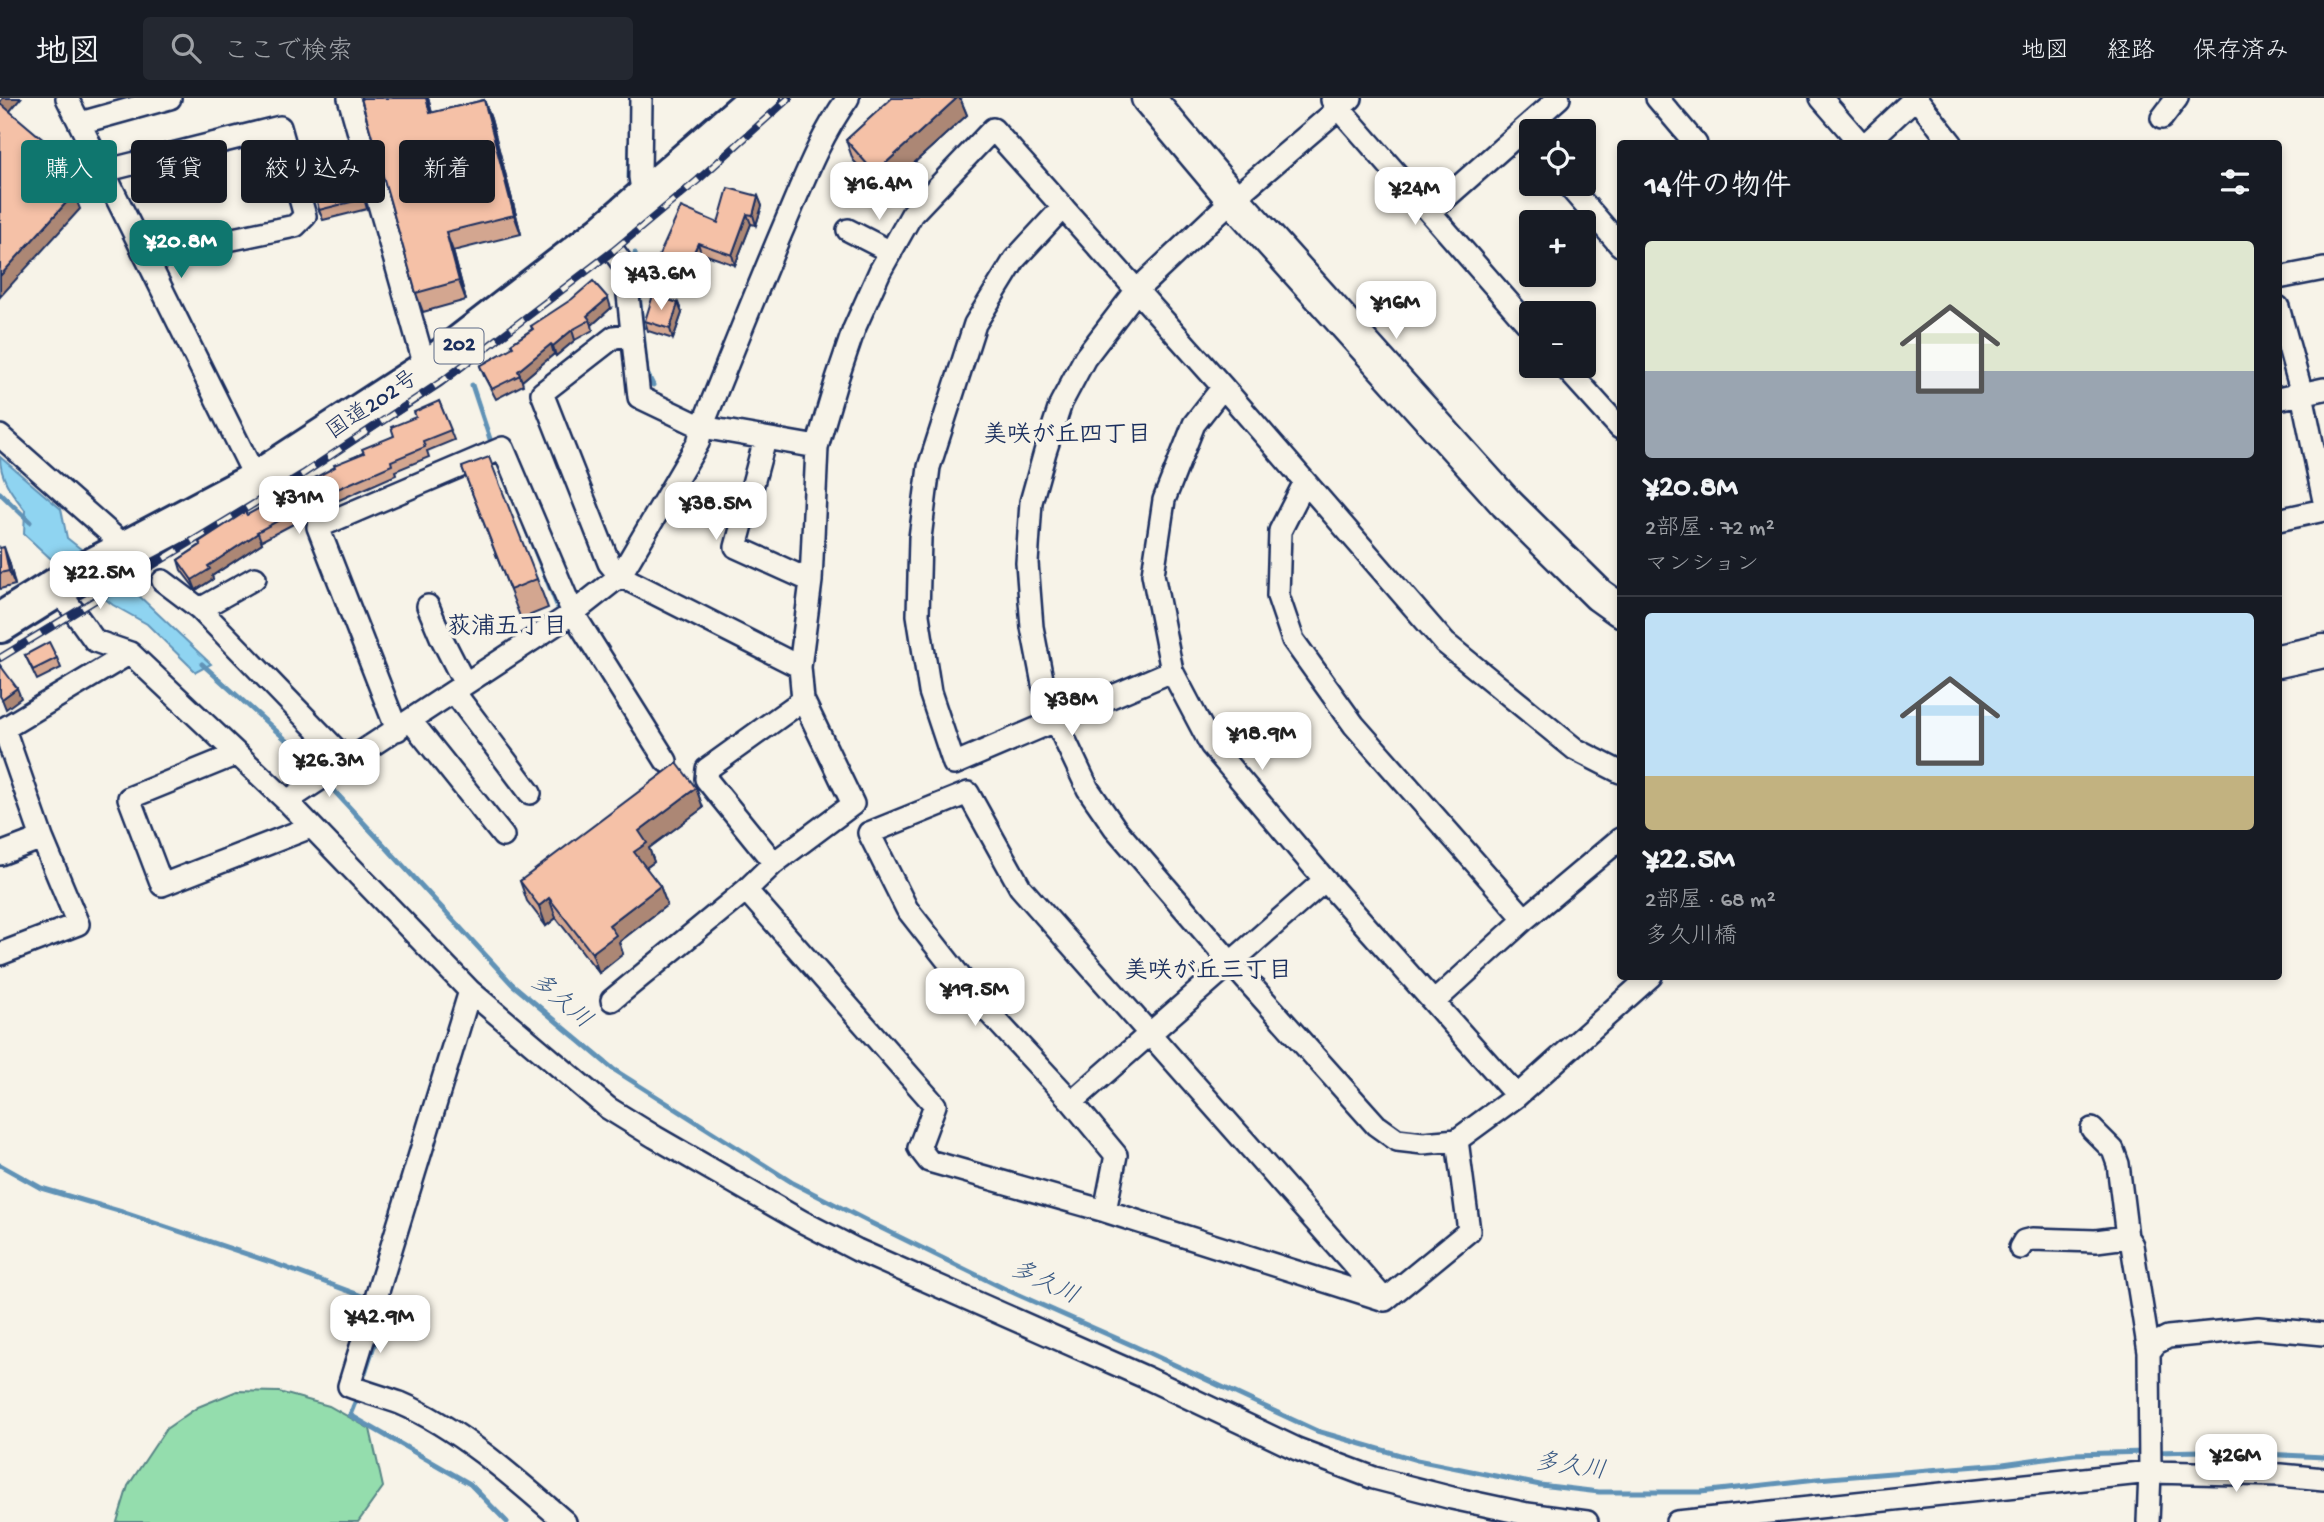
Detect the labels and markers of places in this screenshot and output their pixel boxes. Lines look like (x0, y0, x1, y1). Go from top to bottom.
pin: ¥16.4M (822, 162, 936, 222)
pin: ¥24M (1374, 167, 1456, 227)
pin: ¥20.8M (124, 220, 238, 280)
pin: ¥43.6M (604, 252, 718, 312)
pin: ¥16M (1355, 282, 1437, 341)
pin: ¥31M (258, 476, 340, 536)
pin: ¥38.5M (659, 482, 773, 542)
pin: ¥22.5M (43, 552, 157, 611)
pin: ¥38M (1031, 678, 1113, 738)
pin: ¥18.9M (1205, 712, 1319, 772)
pin: ¥26.3M (272, 740, 386, 799)
pin: ¥19.5M (918, 968, 1032, 1028)
pin: ¥42.9M (323, 1296, 437, 1355)
pin: ¥26M (2195, 1434, 2277, 1494)

